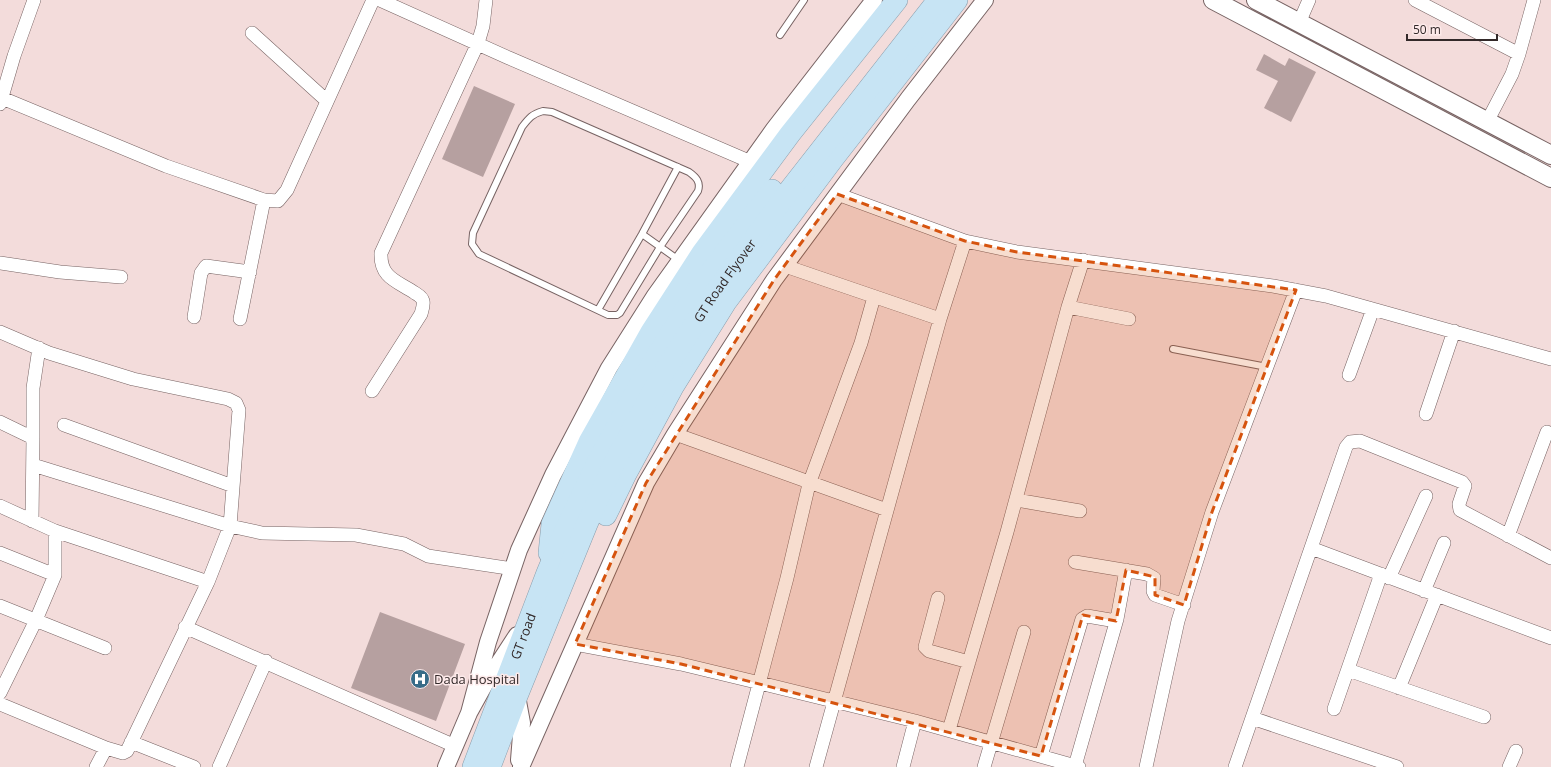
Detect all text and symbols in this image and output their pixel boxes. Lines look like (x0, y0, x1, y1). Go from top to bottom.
scale bar (1407, 16, 1497, 42)
text: 50 m (1413, 21, 1441, 38)
street label: GT Road Flyover (689, 235, 761, 326)
street label: GT road (506, 610, 540, 662)
hospital icon: Dada Hospital (409, 668, 431, 690)
place label: Dada Hospital (434, 670, 519, 688)

